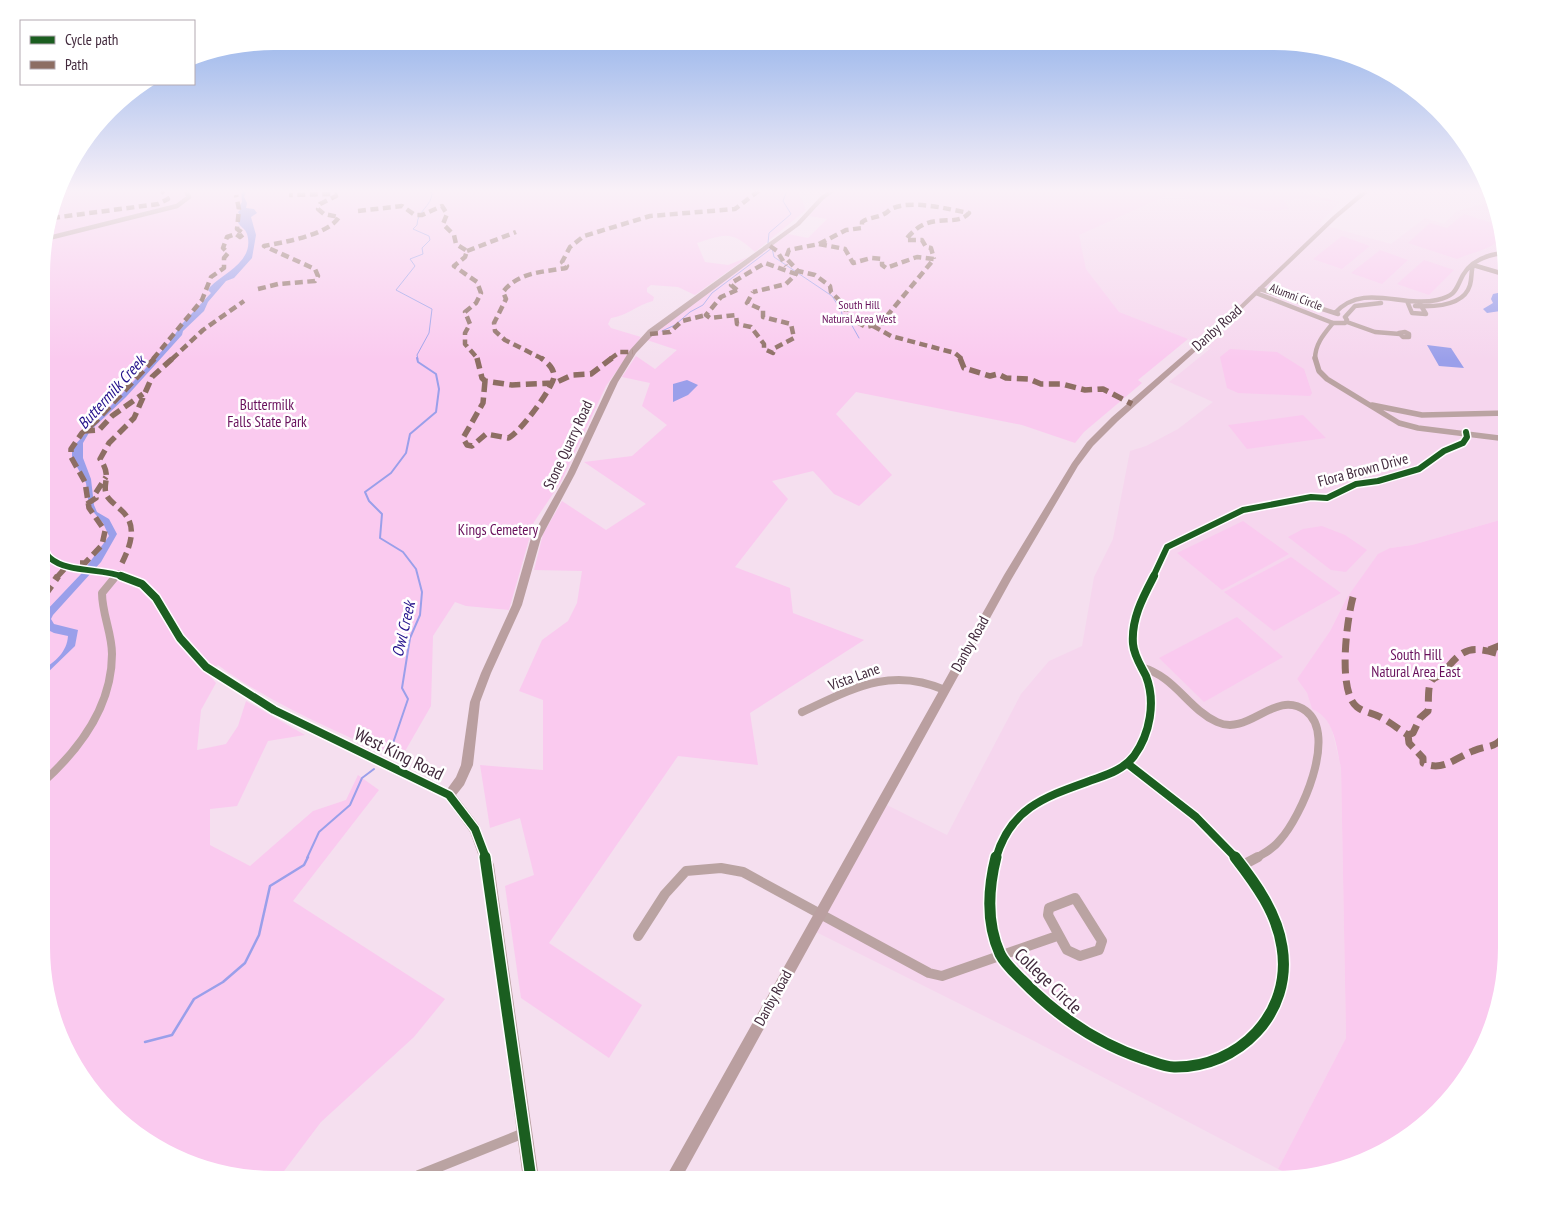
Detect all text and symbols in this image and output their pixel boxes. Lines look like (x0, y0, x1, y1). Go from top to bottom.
legend (20, 20, 195, 85)
text: Cycle path (65, 30, 118, 49)
text: Path (65, 55, 88, 74)
street label: Alumni Circle (1268, 280, 1325, 313)
park label: South Hill Natural Area West (822, 297, 897, 326)
street label: Danby Road (1188, 300, 1246, 355)
water label: Buttermilk Creek (73, 350, 150, 433)
park label: Buttermilk Falls State Park (227, 395, 307, 431)
street label: Stone Quarry Road (539, 397, 596, 492)
street label: Flora Brown Drive (1316, 448, 1410, 491)
park label: Kings Cemetery (458, 520, 539, 539)
water label: Owl Creek (387, 598, 419, 659)
street label: Danby Road (947, 613, 993, 675)
park label: South Hill Natural Area East (1371, 645, 1461, 681)
street label: Vista Lane (825, 658, 882, 695)
street label: West King Road (351, 722, 448, 785)
street label: College Circle (1010, 943, 1087, 1019)
street label: Danby Road (750, 967, 796, 1029)

